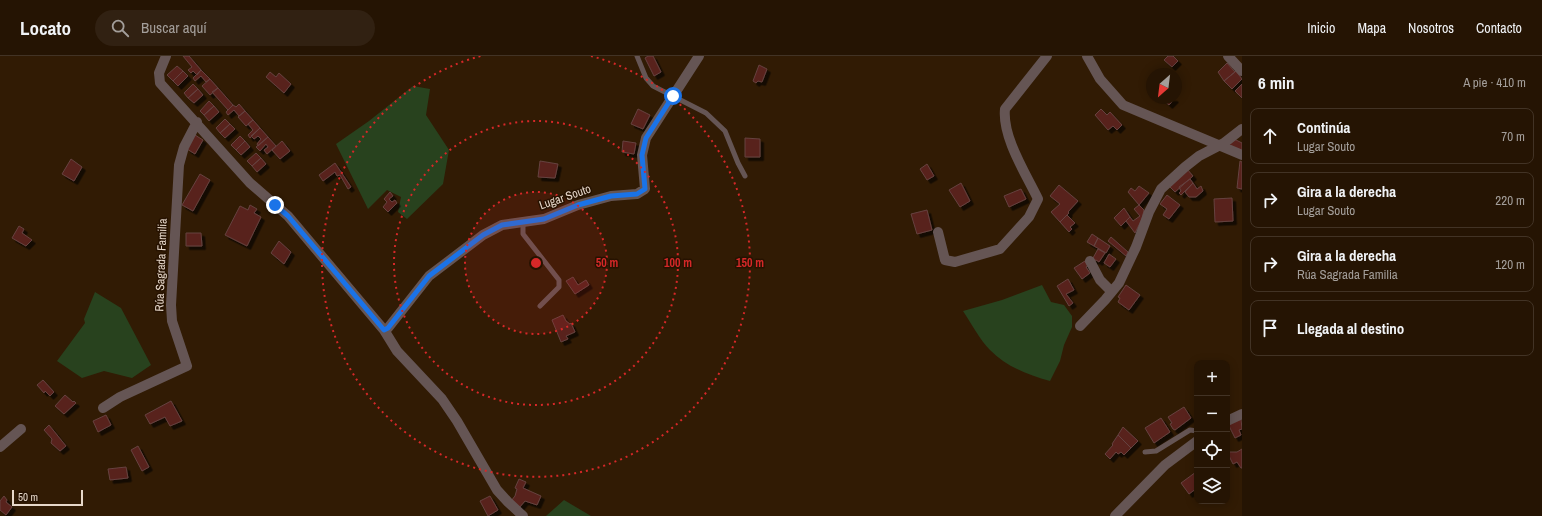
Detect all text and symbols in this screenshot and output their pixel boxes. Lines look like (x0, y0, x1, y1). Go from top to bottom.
search box (95, 10, 375, 46)
text: Locato (20, 15, 71, 41)
icon: search (109, 17, 131, 39)
text: Buscar aquí (141, 17, 207, 38)
text: Inicio (1307, 19, 1335, 37)
text: Mapa (1357, 19, 1386, 37)
text: Nosotros (1408, 19, 1454, 37)
text: Contacto (1476, 19, 1522, 37)
north arrow (1146, 68, 1182, 104)
text: 6 min (1258, 71, 1294, 94)
text: A pie · 410 m (1463, 74, 1526, 91)
route start (664, 87, 682, 105)
text: Continúa (1297, 117, 1350, 138)
icon: ahead (1259, 125, 1281, 147)
text: 70 m (1501, 128, 1525, 145)
text: Lugar Souto (1297, 138, 1355, 155)
street label: Lugar Souto (537, 181, 593, 213)
text: Gira a la derecha (1297, 181, 1396, 202)
icon: right (1259, 189, 1281, 211)
text: 220 m (1495, 192, 1525, 209)
route end (266, 196, 284, 214)
text: Lugar Souto (1297, 202, 1355, 219)
street label: Rúa Sagrada Familia (151, 218, 171, 312)
text: Gira a la derecha (1297, 245, 1396, 266)
icon: right (1259, 253, 1281, 275)
text: 50 m (596, 255, 618, 271)
text: 100 m (664, 255, 692, 271)
text: 150 m (736, 255, 764, 271)
centre of rings (529, 256, 543, 270)
text: 120 m (1495, 256, 1525, 273)
text: Rúa Sagrada Familia (1297, 266, 1398, 283)
icon: arrive (1259, 317, 1281, 339)
text: Llegada al destino (1297, 318, 1404, 339)
map controls (1194, 360, 1230, 504)
button: + (1194, 360, 1230, 396)
button: − (1194, 396, 1230, 432)
button: locate (1194, 432, 1230, 468)
button: layers (1194, 468, 1230, 504)
scale bar (12, 488, 83, 507)
text: 50 m (18, 490, 38, 504)

